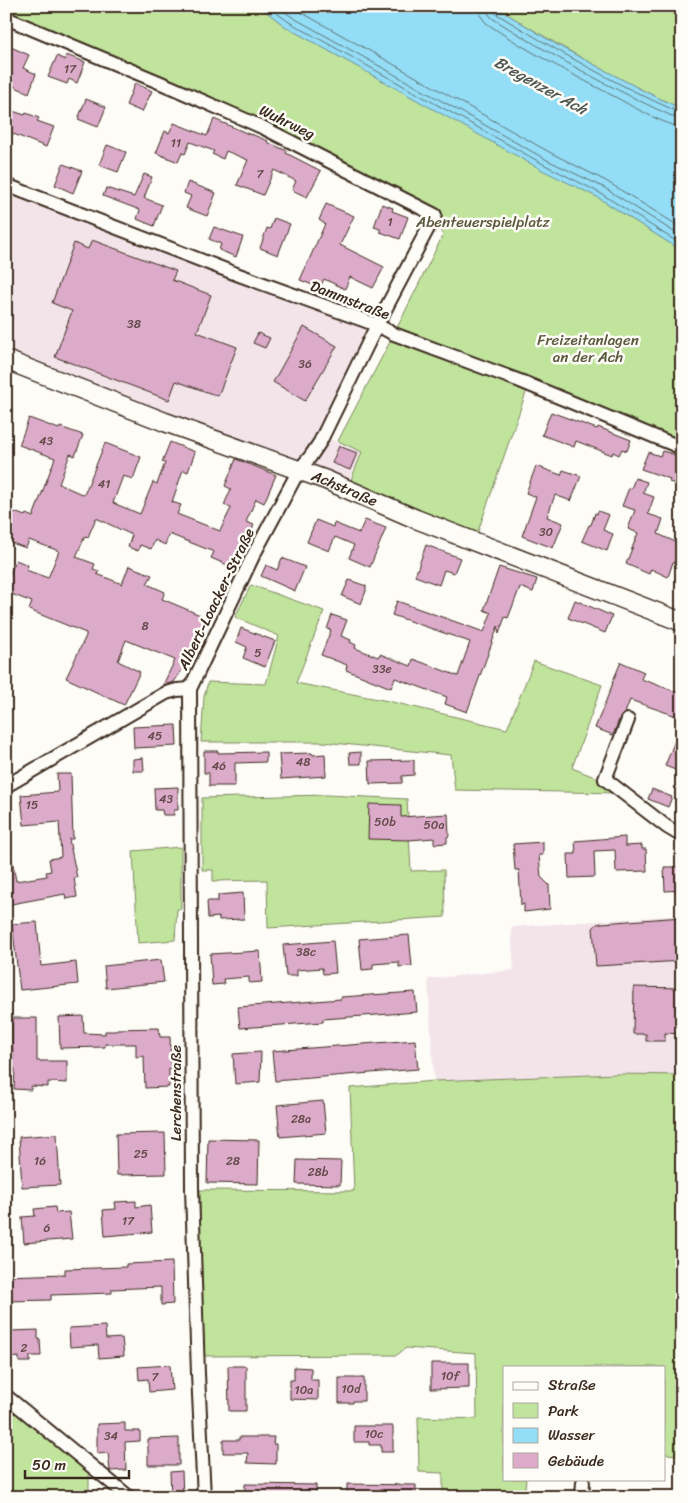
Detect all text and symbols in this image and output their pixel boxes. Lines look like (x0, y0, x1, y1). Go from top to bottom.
water label: Bregenzer Ach (489, 48, 594, 124)
house number: 17 (64, 58, 77, 80)
street label: Wuhrweg (255, 97, 320, 147)
house number: 11 (171, 132, 181, 154)
house number: 7 (257, 163, 265, 185)
park label: Abenteuerspielplatz (415, 209, 551, 235)
house number: 1 (387, 211, 393, 233)
street label: Dammstraße (306, 273, 394, 327)
house number: 38 (127, 313, 141, 335)
park label: Freizeitanlagen an der Ach (537, 327, 639, 370)
house number: 36 (298, 353, 312, 375)
house number: 43 (39, 430, 53, 452)
street label: Achstraße (307, 462, 382, 514)
house number: 41 (98, 473, 110, 495)
house number: 30 (539, 521, 553, 543)
street label: Albert-Loacker-Straße (170, 524, 262, 675)
house number: 8 (141, 615, 149, 637)
house number: 5 (254, 642, 262, 664)
house number: 33e (372, 658, 392, 680)
house number: 45 (148, 725, 162, 747)
house number: 48 (296, 751, 310, 773)
house number: 46 (212, 755, 226, 777)
house number: 43 (159, 788, 173, 810)
house number: 15 (26, 794, 38, 816)
house number: 50b (374, 811, 396, 833)
house number: 50a (424, 814, 444, 836)
house number: 38c (296, 941, 316, 963)
street label: Lerchenstraße (163, 1044, 189, 1141)
house number: 28a (291, 1108, 311, 1130)
house number: 25 (134, 1143, 148, 1165)
house number: 16 (34, 1150, 46, 1172)
house number: 28 (226, 1150, 240, 1172)
house number: 28b (308, 1161, 329, 1183)
house number: 17 (122, 1210, 135, 1232)
house number: 6 (44, 1217, 51, 1239)
house number: 2 (21, 1337, 28, 1359)
house number: 10f (441, 1365, 461, 1387)
house number: 7 (152, 1366, 160, 1388)
legend (503, 1366, 666, 1480)
text: Straße (548, 1372, 596, 1398)
house number: 10d (341, 1378, 362, 1400)
house number: 10a (295, 1379, 313, 1401)
text: Park (548, 1398, 579, 1424)
text: Wasser (548, 1422, 596, 1448)
house number: 10c (365, 1423, 383, 1445)
house number: 34 (104, 1425, 119, 1447)
scale bar (25, 1448, 129, 1480)
text: Gebäude (548, 1448, 604, 1474)
text: 50 m (32, 1452, 67, 1478)

